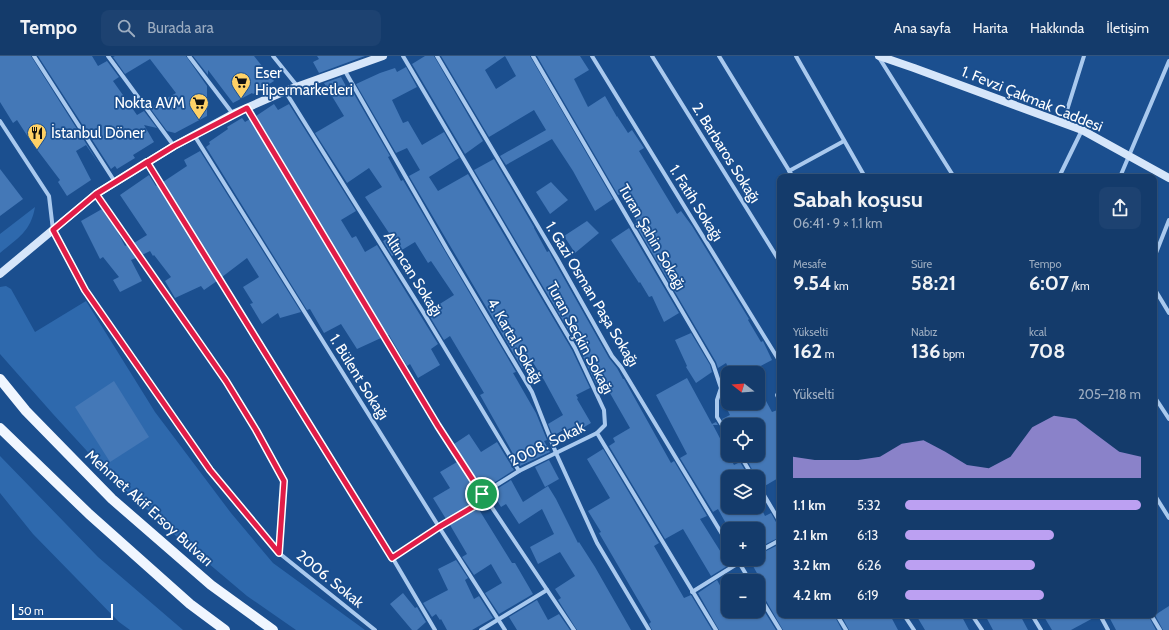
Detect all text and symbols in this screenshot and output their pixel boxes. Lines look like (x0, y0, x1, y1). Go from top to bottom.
search box (101, 10, 381, 46)
text: Tempo (20, 16, 77, 39)
icon: search (115, 17, 137, 39)
text: Burada ara (147, 19, 214, 37)
text: Ana sayfa (894, 19, 951, 37)
text: Harita (973, 19, 1008, 37)
text: Hakkında (1030, 19, 1084, 37)
text: İletişim (1106, 19, 1149, 37)
street label: 1. Fevzi Çakmak Caddesi (959, 62, 1105, 136)
place label: Eser Hipermarketleri (255, 64, 353, 99)
supermarket icon: Eser Hipermarketleri (230, 71, 252, 99)
supermarket icon: Nokta AVM (188, 92, 210, 120)
place label: Nokta AVM (115, 94, 185, 112)
street label: 2. Barbaros Sokağı (688, 100, 764, 206)
restaurant icon: İstanbul Döner (26, 122, 48, 150)
place label: İstanbul Döner (51, 123, 145, 142)
street label: 1. Fatih Sokağı (665, 161, 727, 245)
street label: Turan Şahin Sokağı (615, 181, 689, 293)
text: Sabah koşusu (793, 186, 923, 213)
button: share (1099, 187, 1141, 229)
text: 06:41 · 9 × 1.1 km (793, 215, 883, 231)
street label: 1. Gazi Osman Paşa Sokağı (542, 218, 642, 370)
street label: Altıncan Sokağı (380, 228, 446, 320)
text: Mesafe (793, 257, 826, 271)
text: Süre (911, 257, 932, 271)
text: Tempo (1029, 257, 1061, 271)
text: 9.54 (793, 271, 832, 295)
text: 58:21 (911, 271, 956, 295)
text: 6:07 (1029, 271, 1069, 295)
street label: Turan Seçkin Sokağı (543, 279, 617, 397)
text: km (832, 279, 849, 293)
text: /km (1069, 279, 1090, 293)
street label: 4. Kartal Sokağı (483, 295, 547, 387)
text: Yükselti (793, 325, 828, 339)
text: Nabız (911, 325, 938, 339)
text: kcal (1029, 325, 1047, 339)
street label: 1. Bülent Sokağı (326, 331, 392, 423)
text: 162 (793, 339, 822, 363)
text: 136 (911, 339, 940, 363)
text: 708 (1029, 339, 1065, 363)
text: m (822, 347, 834, 361)
text: bpm (940, 347, 965, 361)
north arrow (721, 366, 765, 410)
map controls (721, 366, 765, 618)
text: Yükselti (793, 386, 834, 402)
text: 205–218 m (1078, 386, 1141, 402)
street label: 2008. Sokak (506, 418, 588, 470)
button: locate (721, 418, 765, 462)
street label: Mehmet Akif Ersoy Bulvarı (82, 446, 216, 570)
button: layers (721, 470, 765, 514)
pin (465, 477, 499, 511)
icon: arrive (471, 483, 493, 505)
text: 1.1 km (793, 497, 826, 513)
text: 5:32 (857, 497, 881, 513)
button: + (721, 522, 765, 566)
text: 2.1 km (793, 527, 828, 543)
text: 6:13 (857, 527, 878, 543)
street label: 2006. Sokak (293, 546, 368, 612)
text: 3.2 km (793, 557, 830, 573)
text: 6:26 (857, 557, 881, 573)
button: − (721, 574, 765, 618)
text: 4.2 km (793, 587, 831, 603)
text: 6:19 (857, 587, 879, 603)
scale bar (12, 602, 113, 621)
text: 50 m (18, 604, 44, 618)

